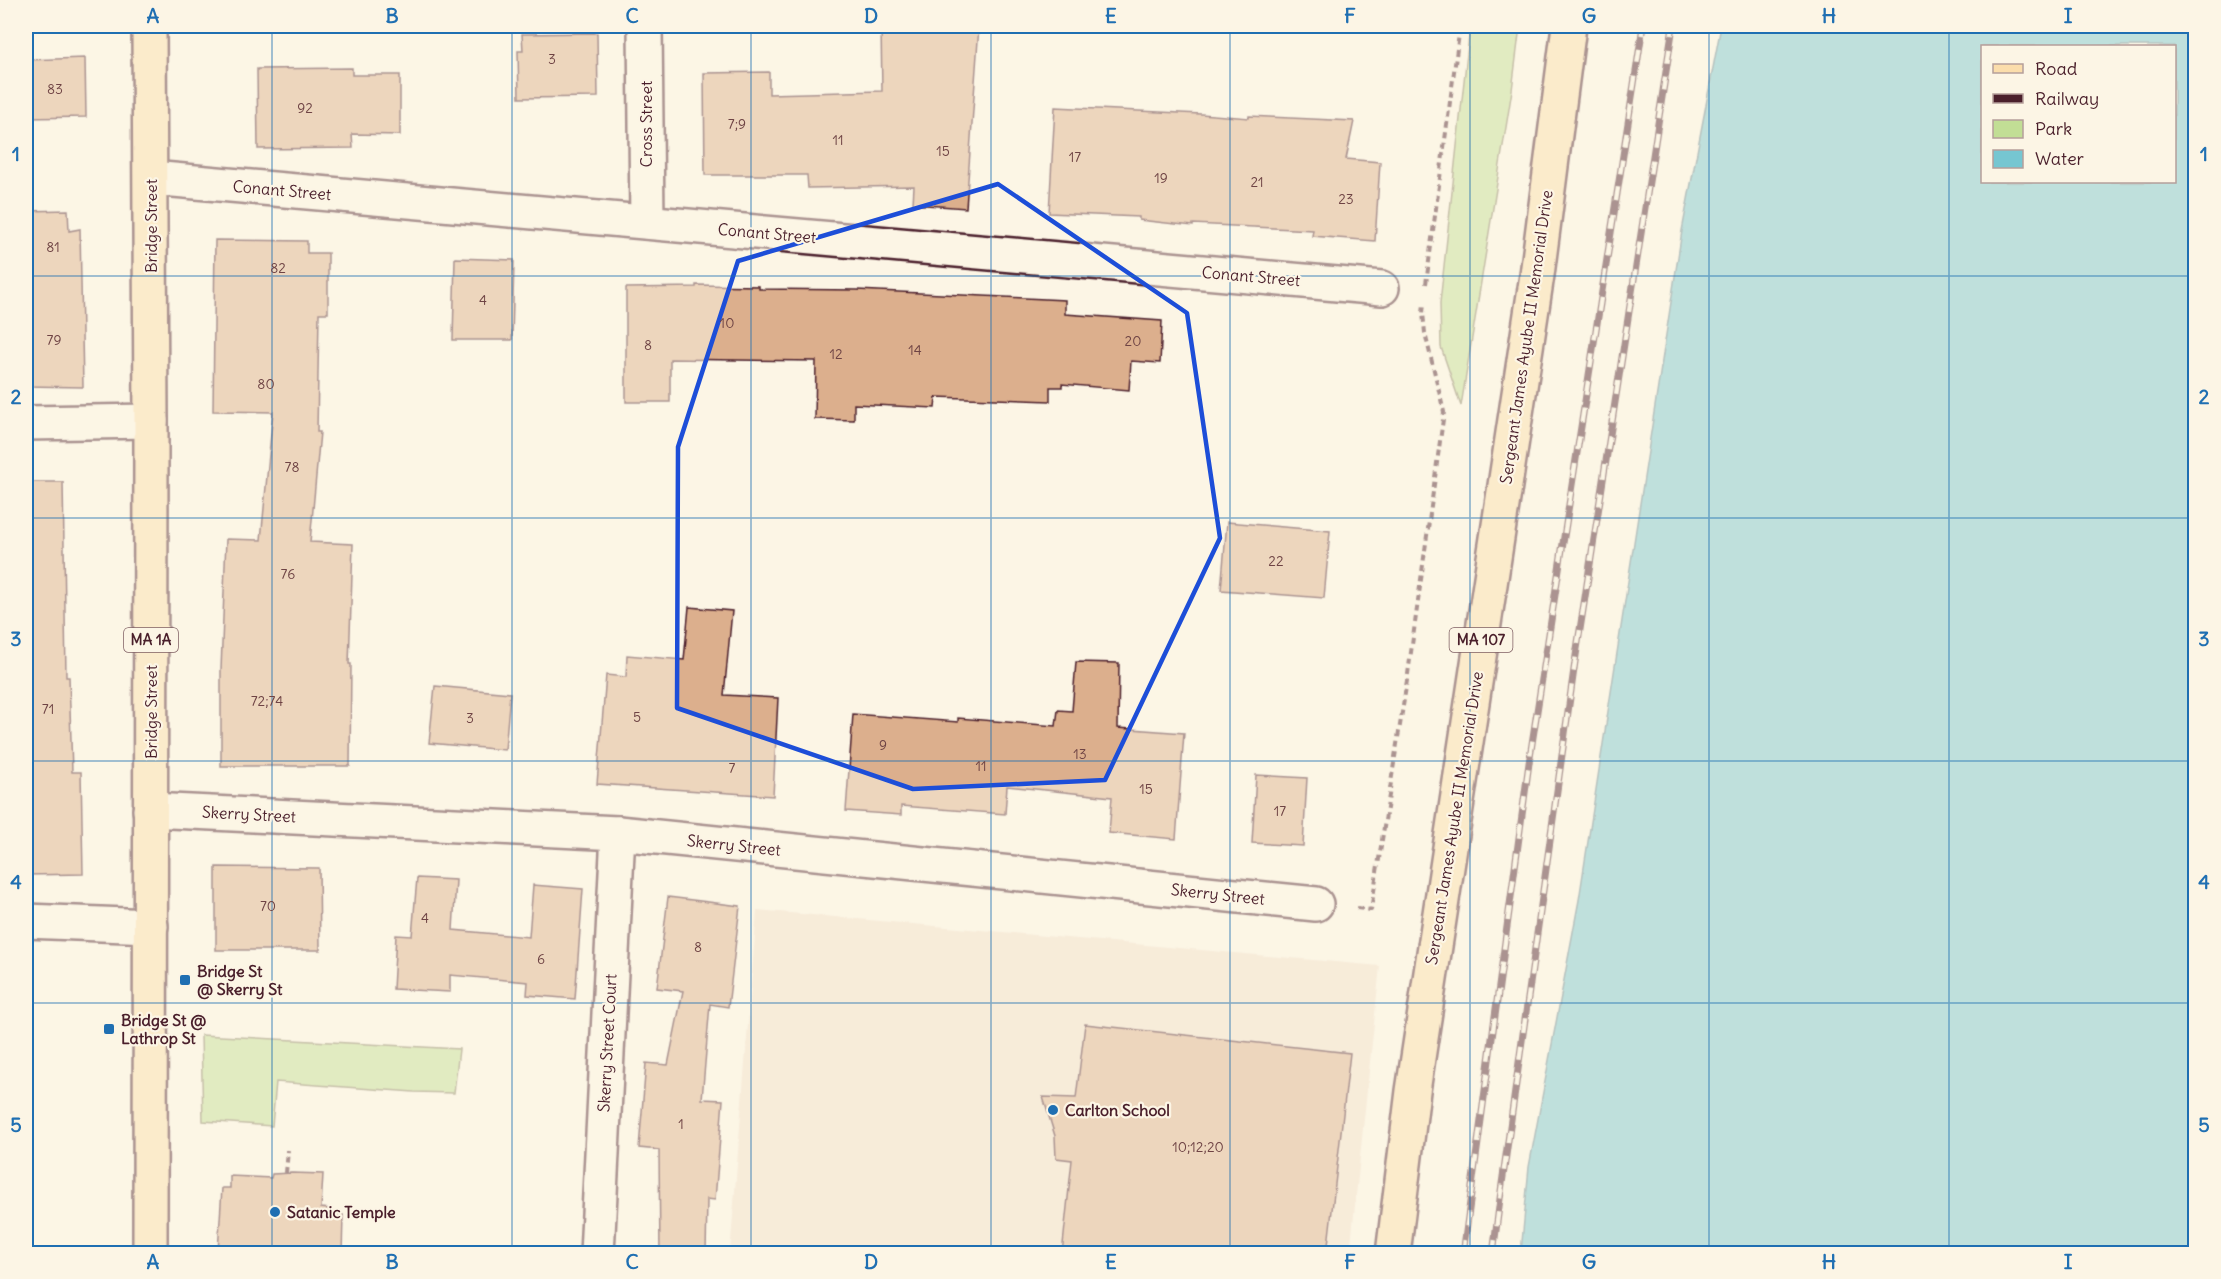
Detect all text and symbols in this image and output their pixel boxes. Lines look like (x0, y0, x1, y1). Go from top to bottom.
text: A (147, 3, 160, 28)
text: B (385, 3, 399, 28)
text: C (625, 3, 639, 28)
text: D (864, 3, 878, 28)
text: E (1105, 3, 1117, 28)
text: F (1344, 3, 1356, 28)
text: G (1582, 3, 1596, 28)
text: H (1822, 3, 1836, 28)
text: I (2064, 3, 2073, 28)
legend (1981, 45, 2176, 183)
house number: 3 (548, 50, 556, 68)
text: Road (2035, 57, 2078, 80)
house number: 83 (47, 80, 63, 98)
street label: Cross Street (636, 80, 656, 167)
text: Railway (2035, 87, 2099, 110)
house number: 92 (297, 99, 313, 117)
house number: 7;9 (728, 115, 746, 133)
text: Park (2035, 117, 2072, 140)
house number: 11 (832, 131, 844, 149)
text: 1 (12, 141, 20, 166)
text: 1 (2200, 141, 2208, 166)
house number: 15 (936, 142, 950, 160)
text: Water (2035, 147, 2085, 170)
house number: 17 (1069, 148, 1081, 166)
house number: 19 (1154, 169, 1168, 187)
house number: 21 (1250, 173, 1264, 191)
street label: Conant Street (232, 176, 333, 204)
street label: Bridge Street (141, 178, 161, 273)
street label: Sergeant James Ayube II Memorial Drive (1495, 189, 1557, 485)
house number: 23 (1338, 190, 1354, 208)
street label: Conant Street (717, 219, 818, 247)
house number: 81 (46, 238, 60, 256)
house number: 82 (270, 259, 286, 277)
street label: Conant Street (1201, 262, 1302, 290)
house number: 4 (479, 291, 487, 309)
house number: 10 (720, 314, 734, 332)
house number: 79 (47, 331, 61, 349)
house number: 20 (1125, 332, 1141, 350)
house number: 8 (644, 336, 652, 354)
house number: 14 (908, 341, 922, 359)
house number: 12 (829, 345, 843, 363)
house number: 80 (257, 375, 275, 393)
text: 2 (11, 384, 22, 409)
text: 2 (2199, 384, 2210, 409)
house number: 78 (285, 458, 299, 476)
house number: 22 (1268, 552, 1284, 570)
house number: 76 (281, 565, 295, 583)
text: 3 (10, 626, 22, 651)
text: 3 (2198, 626, 2210, 651)
road number: MA 1A (124, 628, 178, 652)
road number: MA 107 (1450, 628, 1512, 652)
street label: Bridge Street (141, 664, 161, 759)
street label: Sergeant James Ayube II Memorial Drive (1421, 670, 1487, 966)
house number: 72;74 (251, 692, 283, 710)
house number: 71 (42, 700, 54, 718)
house number: 5 (633, 708, 641, 726)
house number: 3 (466, 709, 474, 727)
house number: 9 (879, 736, 887, 754)
house number: 13 (1073, 745, 1087, 763)
house number: 11 (975, 757, 987, 775)
house number: 7 (729, 759, 736, 777)
house number: 15 (1139, 780, 1153, 798)
street label: Skerry Street (201, 802, 297, 826)
house number: 17 (1274, 802, 1286, 820)
street label: Skerry Street (686, 830, 782, 860)
text: 4 (10, 869, 22, 894)
text: 4 (2198, 869, 2210, 894)
street label: Skerry Street (1170, 879, 1266, 909)
house number: 70 (260, 897, 276, 915)
house number: 4 (421, 909, 429, 927)
house number: 8 (694, 938, 702, 956)
house number: 6 (537, 950, 545, 968)
place label: Bridge St @ Skerry St (197, 961, 283, 1000)
marker: Bridge St @ Skerry St (178, 973, 192, 987)
street label: Skerry Street Court (593, 973, 621, 1113)
place label: Bridge St @ Lathrop St (121, 1010, 206, 1049)
marker: Bridge St @ Lathrop St (102, 1022, 116, 1036)
place label: Carlton School (1065, 1100, 1170, 1120)
marker: Carlton School (1046, 1103, 1060, 1117)
text: 5 (10, 1112, 22, 1137)
text: 5 (2198, 1112, 2210, 1137)
house number: 1 (678, 1115, 684, 1133)
house number: 10;12;20 (1172, 1138, 1224, 1156)
place label: Satanic Temple (287, 1202, 396, 1223)
marker: Satanic Temple (268, 1205, 282, 1219)
text: A (147, 1249, 160, 1274)
text: B (385, 1249, 399, 1274)
text: C (625, 1249, 639, 1274)
text: D (864, 1249, 878, 1274)
text: E (1105, 1249, 1117, 1274)
text: F (1344, 1249, 1356, 1274)
text: G (1582, 1249, 1596, 1274)
text: H (1822, 1249, 1836, 1274)
text: I (2064, 1249, 2073, 1274)

